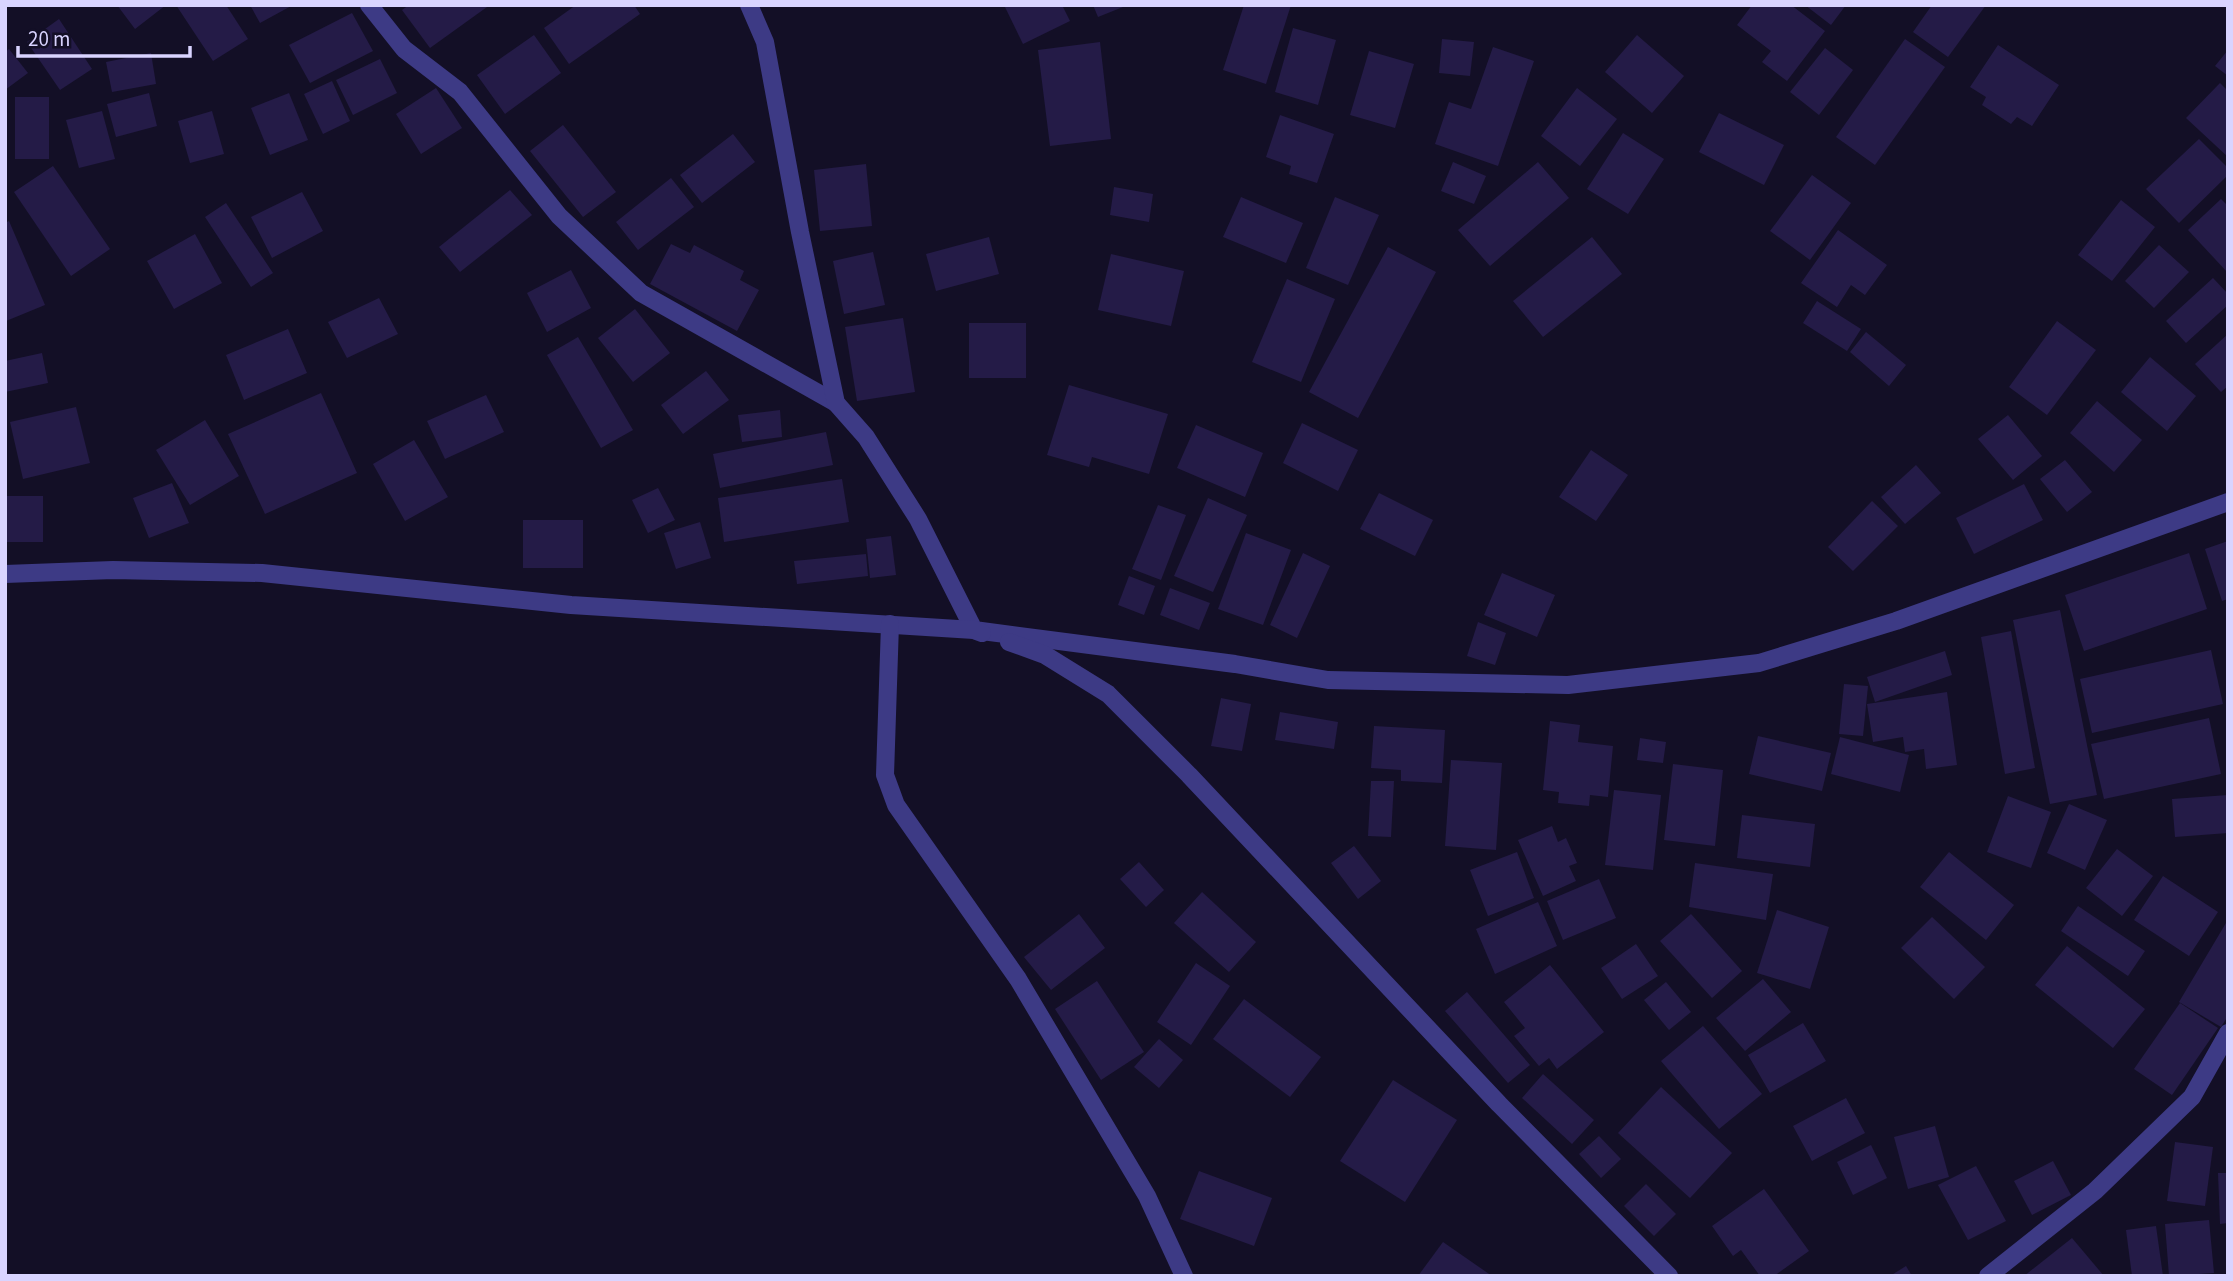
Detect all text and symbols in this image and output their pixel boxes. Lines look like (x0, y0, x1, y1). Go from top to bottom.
scale bar (18, 14, 189, 58)
text: 20 m (28, 24, 70, 54)

